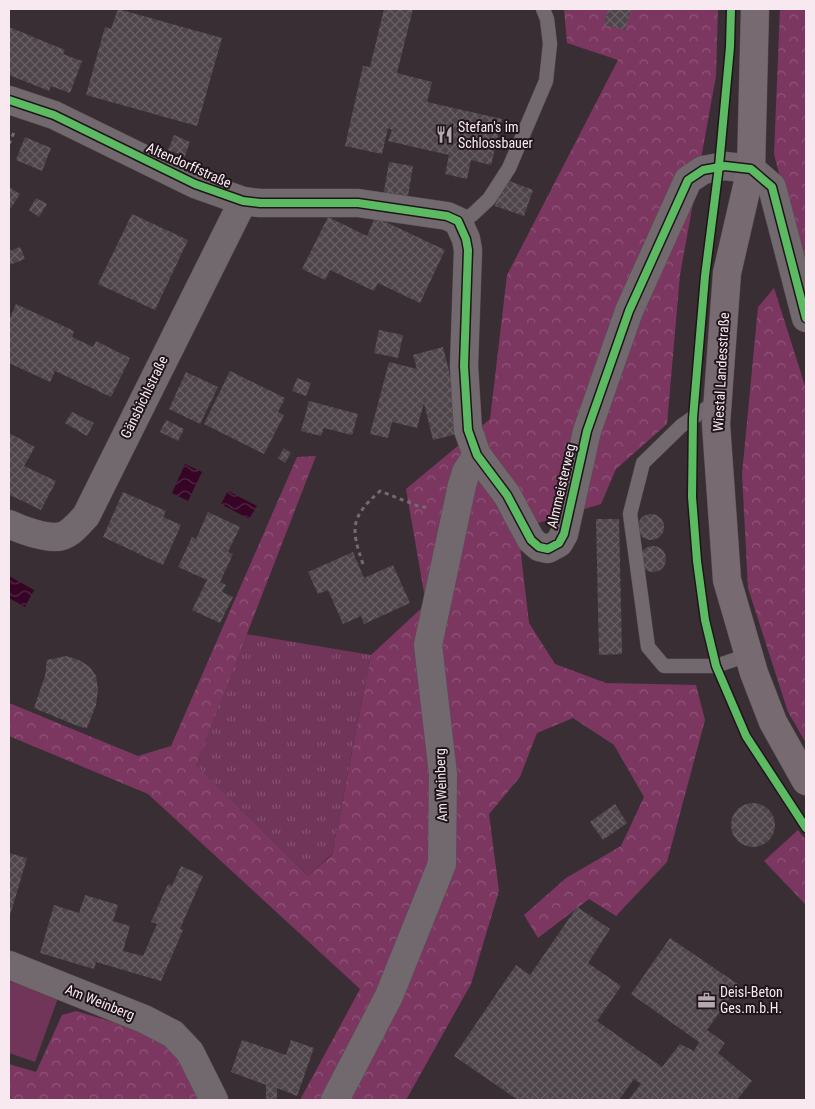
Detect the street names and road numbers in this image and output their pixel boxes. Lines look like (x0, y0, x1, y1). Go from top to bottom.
street label: Altendorffstraße (144, 139, 234, 191)
street label: Wiestal Landesstraße (710, 312, 732, 432)
street label: Gänsbichlstraße (117, 353, 171, 441)
street label: Almmeisterweg (544, 442, 578, 530)
street label: Am Weinberg (432, 748, 450, 822)
street label: Am Weinberg (63, 981, 137, 1023)

